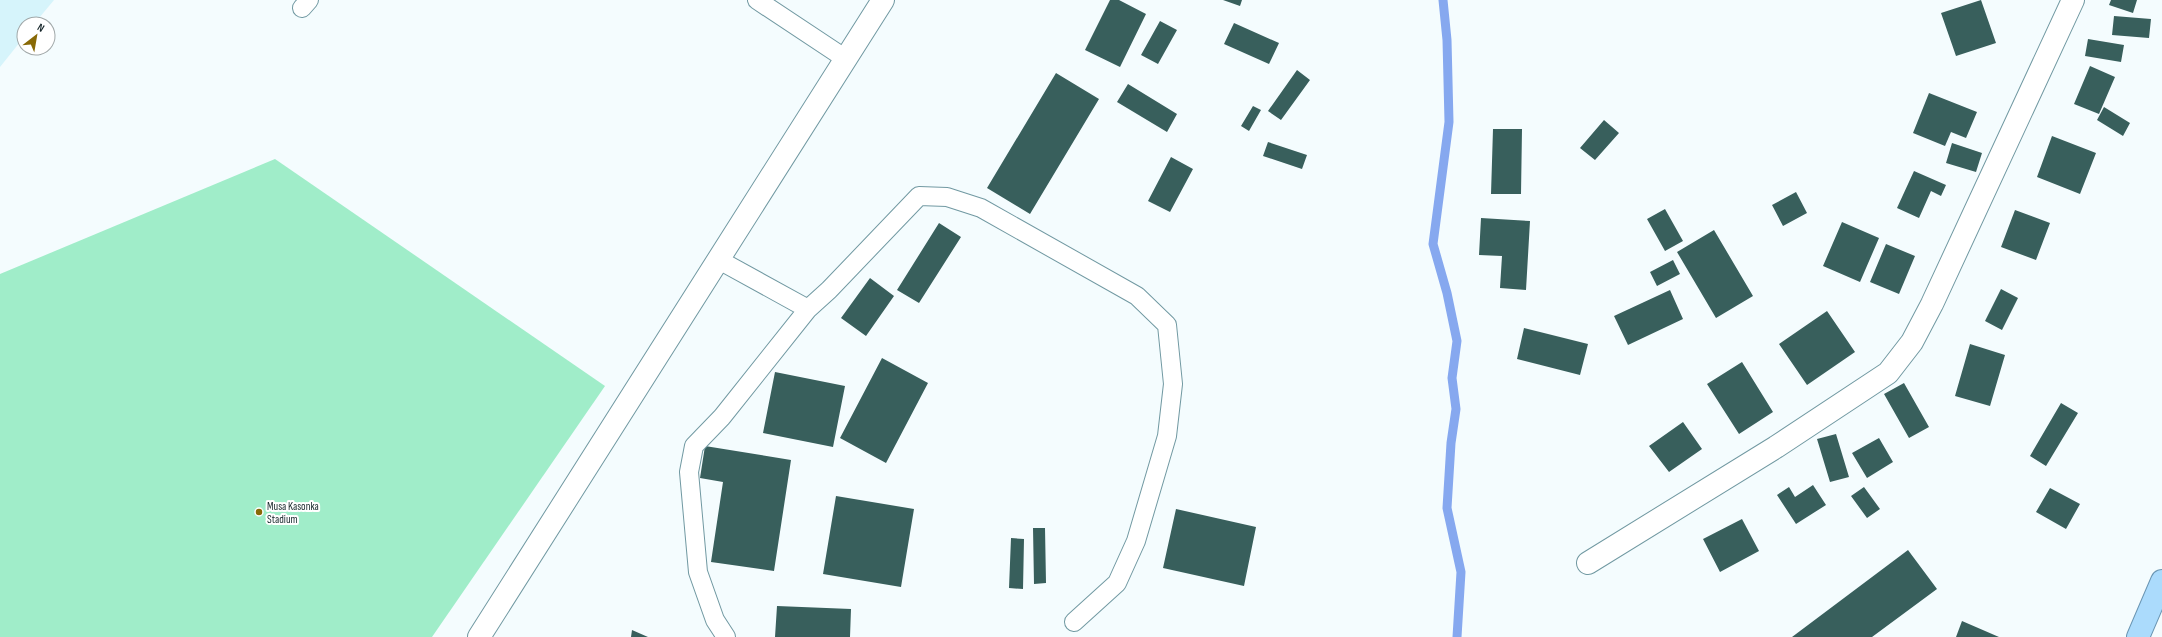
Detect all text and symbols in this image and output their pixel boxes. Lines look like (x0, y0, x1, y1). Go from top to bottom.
north arrow (16, 16, 56, 56)
text: N (35, 21, 47, 35)
place label: Musa Kasonka Stadium (267, 500, 319, 526)
marker: Musa Kasonka Stadium (254, 507, 264, 517)

